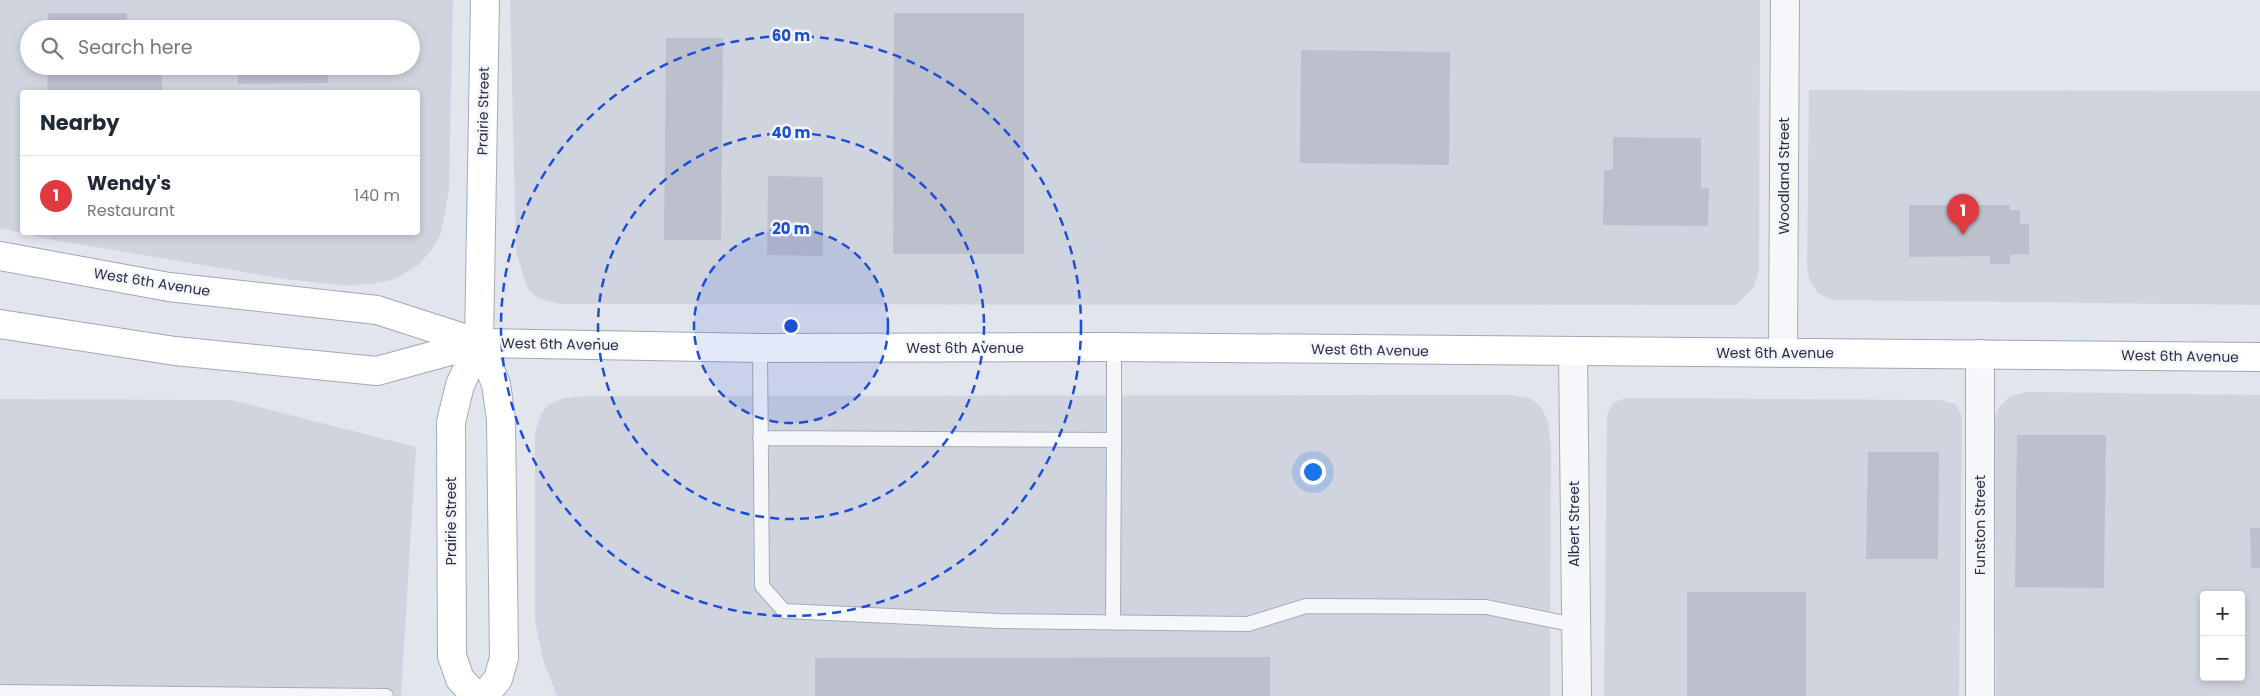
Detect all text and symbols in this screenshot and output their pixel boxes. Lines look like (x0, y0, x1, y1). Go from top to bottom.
search box (20, 20, 420, 75)
text: 60 m (772, 25, 810, 46)
icon: search (38, 34, 66, 62)
text: Search here (78, 34, 192, 61)
street label: Prairie Street (472, 67, 494, 155)
text: Nearby (40, 108, 120, 137)
street label: Woodland Street (1774, 117, 1794, 235)
text: 40 m (771, 122, 811, 143)
text: Wendy's (87, 170, 171, 197)
text: 1 (53, 184, 59, 207)
text: 140 m (354, 184, 400, 207)
pin: 1 (1947, 194, 1979, 235)
text: Restaurant (87, 199, 175, 222)
text: 20 m (772, 218, 810, 239)
street label: West 6th Avenue (92, 263, 212, 301)
centre of rings (782, 317, 800, 335)
street label: West 6th Avenue (501, 333, 619, 355)
street label: West 6th Avenue (906, 338, 1024, 358)
street label: West 6th Avenue (1311, 339, 1429, 361)
street label: West 6th Avenue (1716, 343, 1834, 363)
street label: West 6th Avenue (2121, 345, 2239, 367)
your location (1300, 459, 1326, 485)
street label: Funston Street (1970, 475, 1990, 575)
street label: Prairie Street (441, 477, 461, 565)
street label: Albert Street (1564, 481, 1584, 567)
map controls (2200, 591, 2245, 681)
button: + (2200, 591, 2245, 636)
button: − (2200, 636, 2245, 681)

